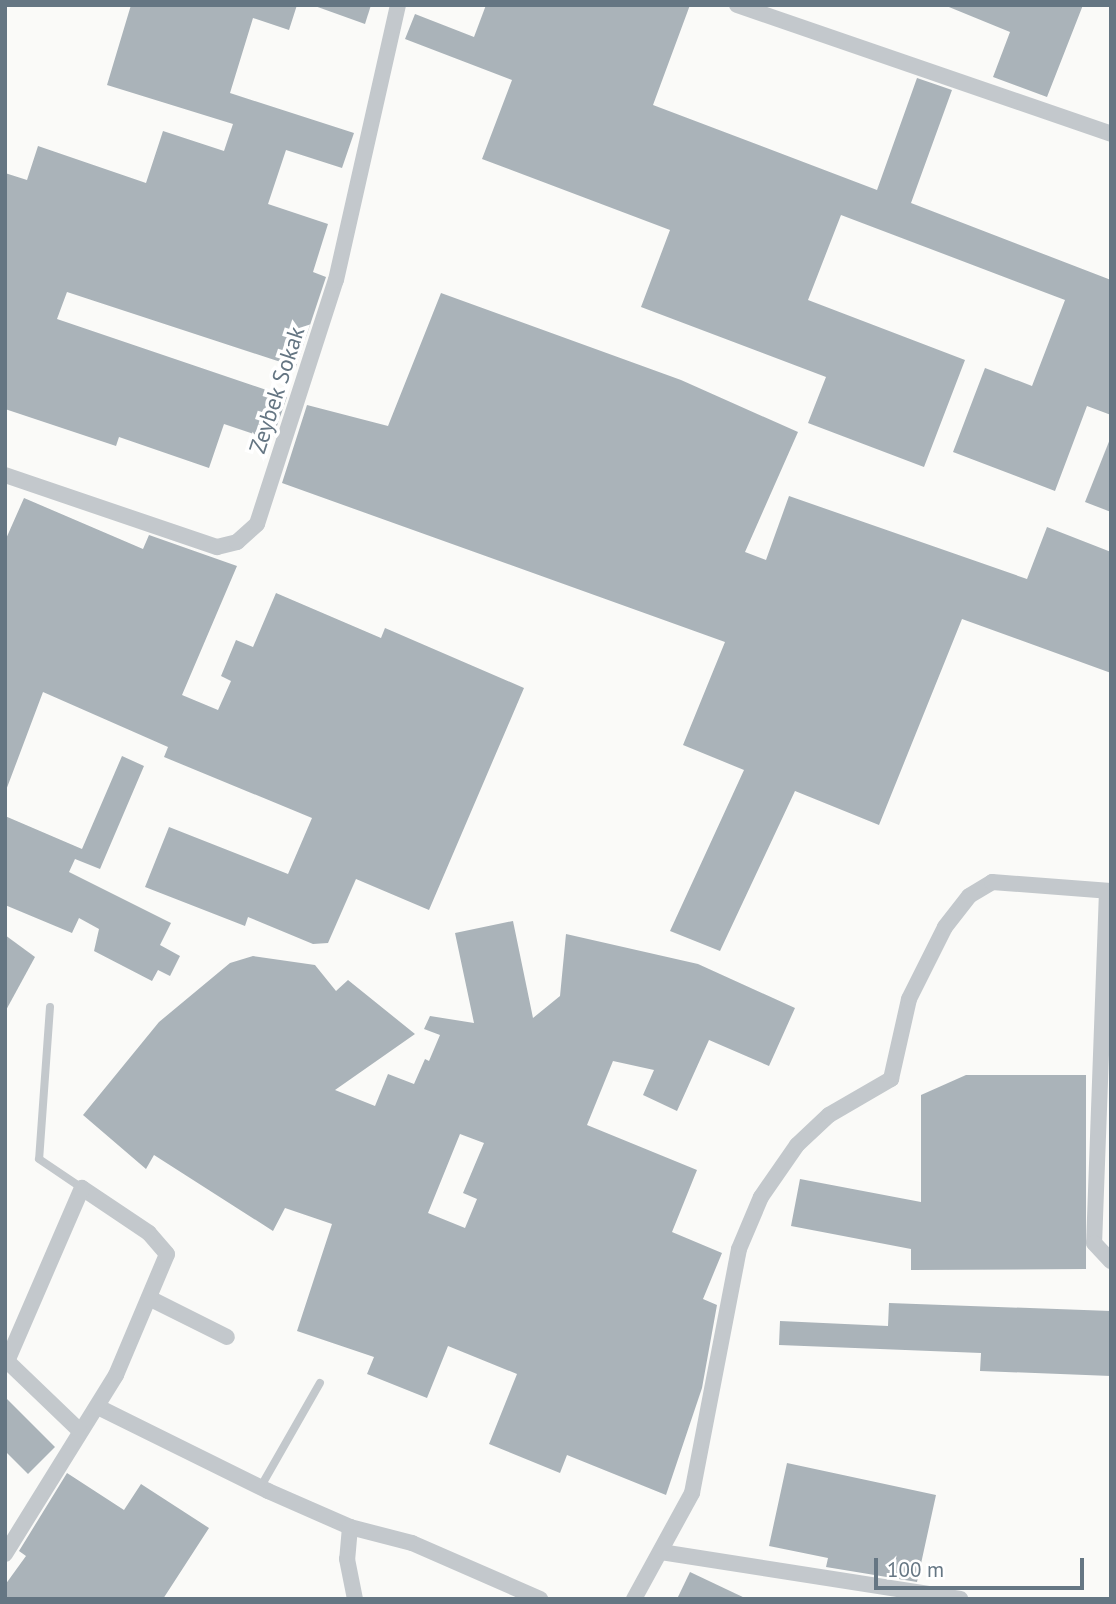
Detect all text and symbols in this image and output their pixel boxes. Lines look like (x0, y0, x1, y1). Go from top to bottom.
street label: Zeybek Sokak (243, 323, 311, 457)
scale bar (878, 1544, 1088, 1588)
text: 100 m (887, 1556, 944, 1583)

